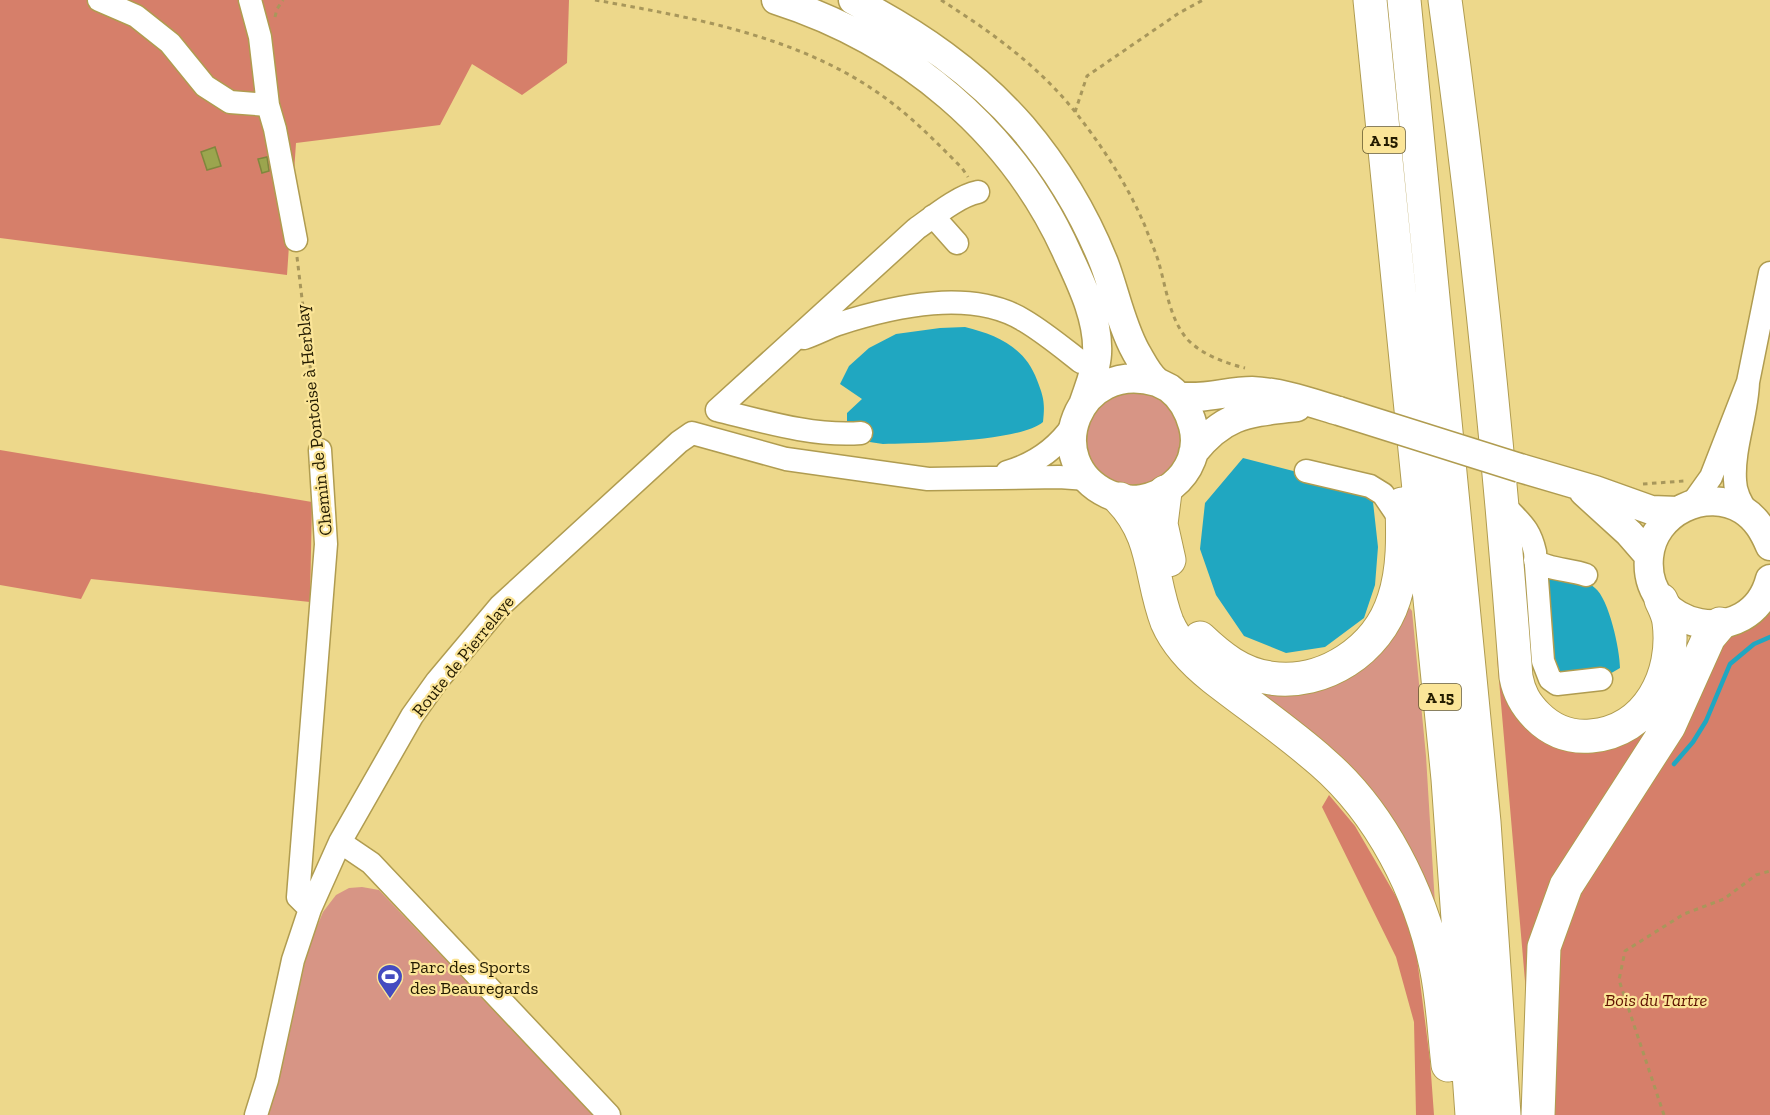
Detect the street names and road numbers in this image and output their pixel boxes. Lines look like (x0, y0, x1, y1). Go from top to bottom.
road number: A 15 (1363, 127, 1405, 153)
street label: Chemin de Pontoise à Herblay (291, 303, 337, 537)
street label: Route de Pierrelaye (407, 591, 519, 721)
road number: A 15 (1419, 684, 1461, 710)

